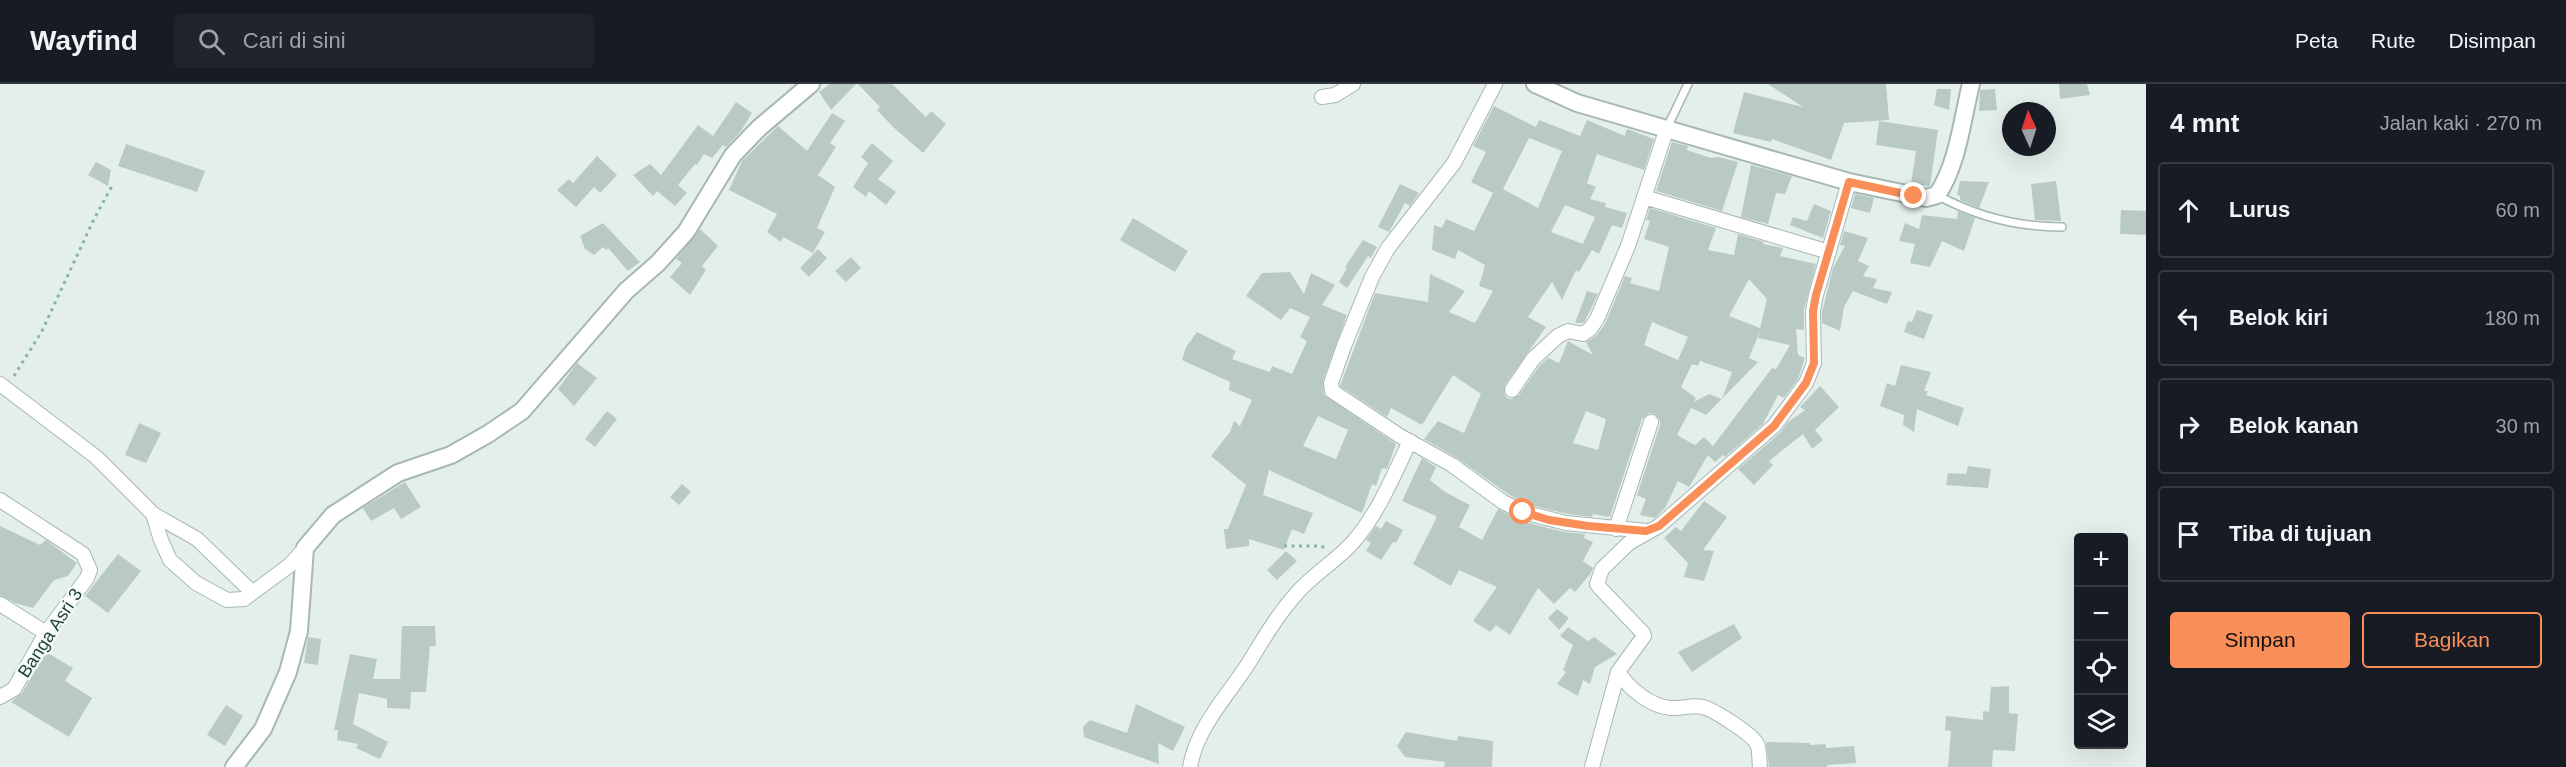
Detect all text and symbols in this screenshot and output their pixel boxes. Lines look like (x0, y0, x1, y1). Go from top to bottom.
search box (174, 14, 594, 68)
text: Wayfind (30, 25, 138, 56)
icon: search (195, 25, 228, 58)
text: Cari di sini (243, 28, 346, 53)
text: Peta (2295, 29, 2338, 52)
text: Rute (2371, 29, 2415, 52)
text: Disimpan (2448, 29, 2536, 52)
north arrow (2002, 102, 2056, 156)
text: 4 mnt (2170, 108, 2239, 138)
text: Jalan kaki · 270 m (2380, 112, 2542, 134)
route end (1900, 182, 1926, 208)
icon: ahead (2172, 194, 2205, 227)
text: Lurus (2229, 197, 2290, 222)
text: 60 m (2496, 199, 2540, 221)
icon: left (2172, 302, 2205, 335)
text: Belok kiri (2229, 305, 2328, 330)
text: 180 m (2484, 307, 2540, 329)
icon: right (2172, 410, 2205, 443)
text: Belok kanan (2229, 413, 2359, 438)
text: 30 m (2496, 415, 2540, 437)
route start (1509, 498, 1535, 524)
icon: arrive (2172, 518, 2205, 551)
text: Tiba di tujuan (2229, 521, 2372, 546)
map controls (2074, 533, 2128, 749)
button: + (2074, 533, 2128, 587)
street label: Banga Asri 3 (14, 585, 86, 681)
button: − (2074, 587, 2128, 641)
button: Simpan (2170, 612, 2350, 668)
button: Bagikan (2362, 612, 2542, 668)
button: locate (2074, 641, 2128, 695)
button: layers (2074, 695, 2128, 749)

